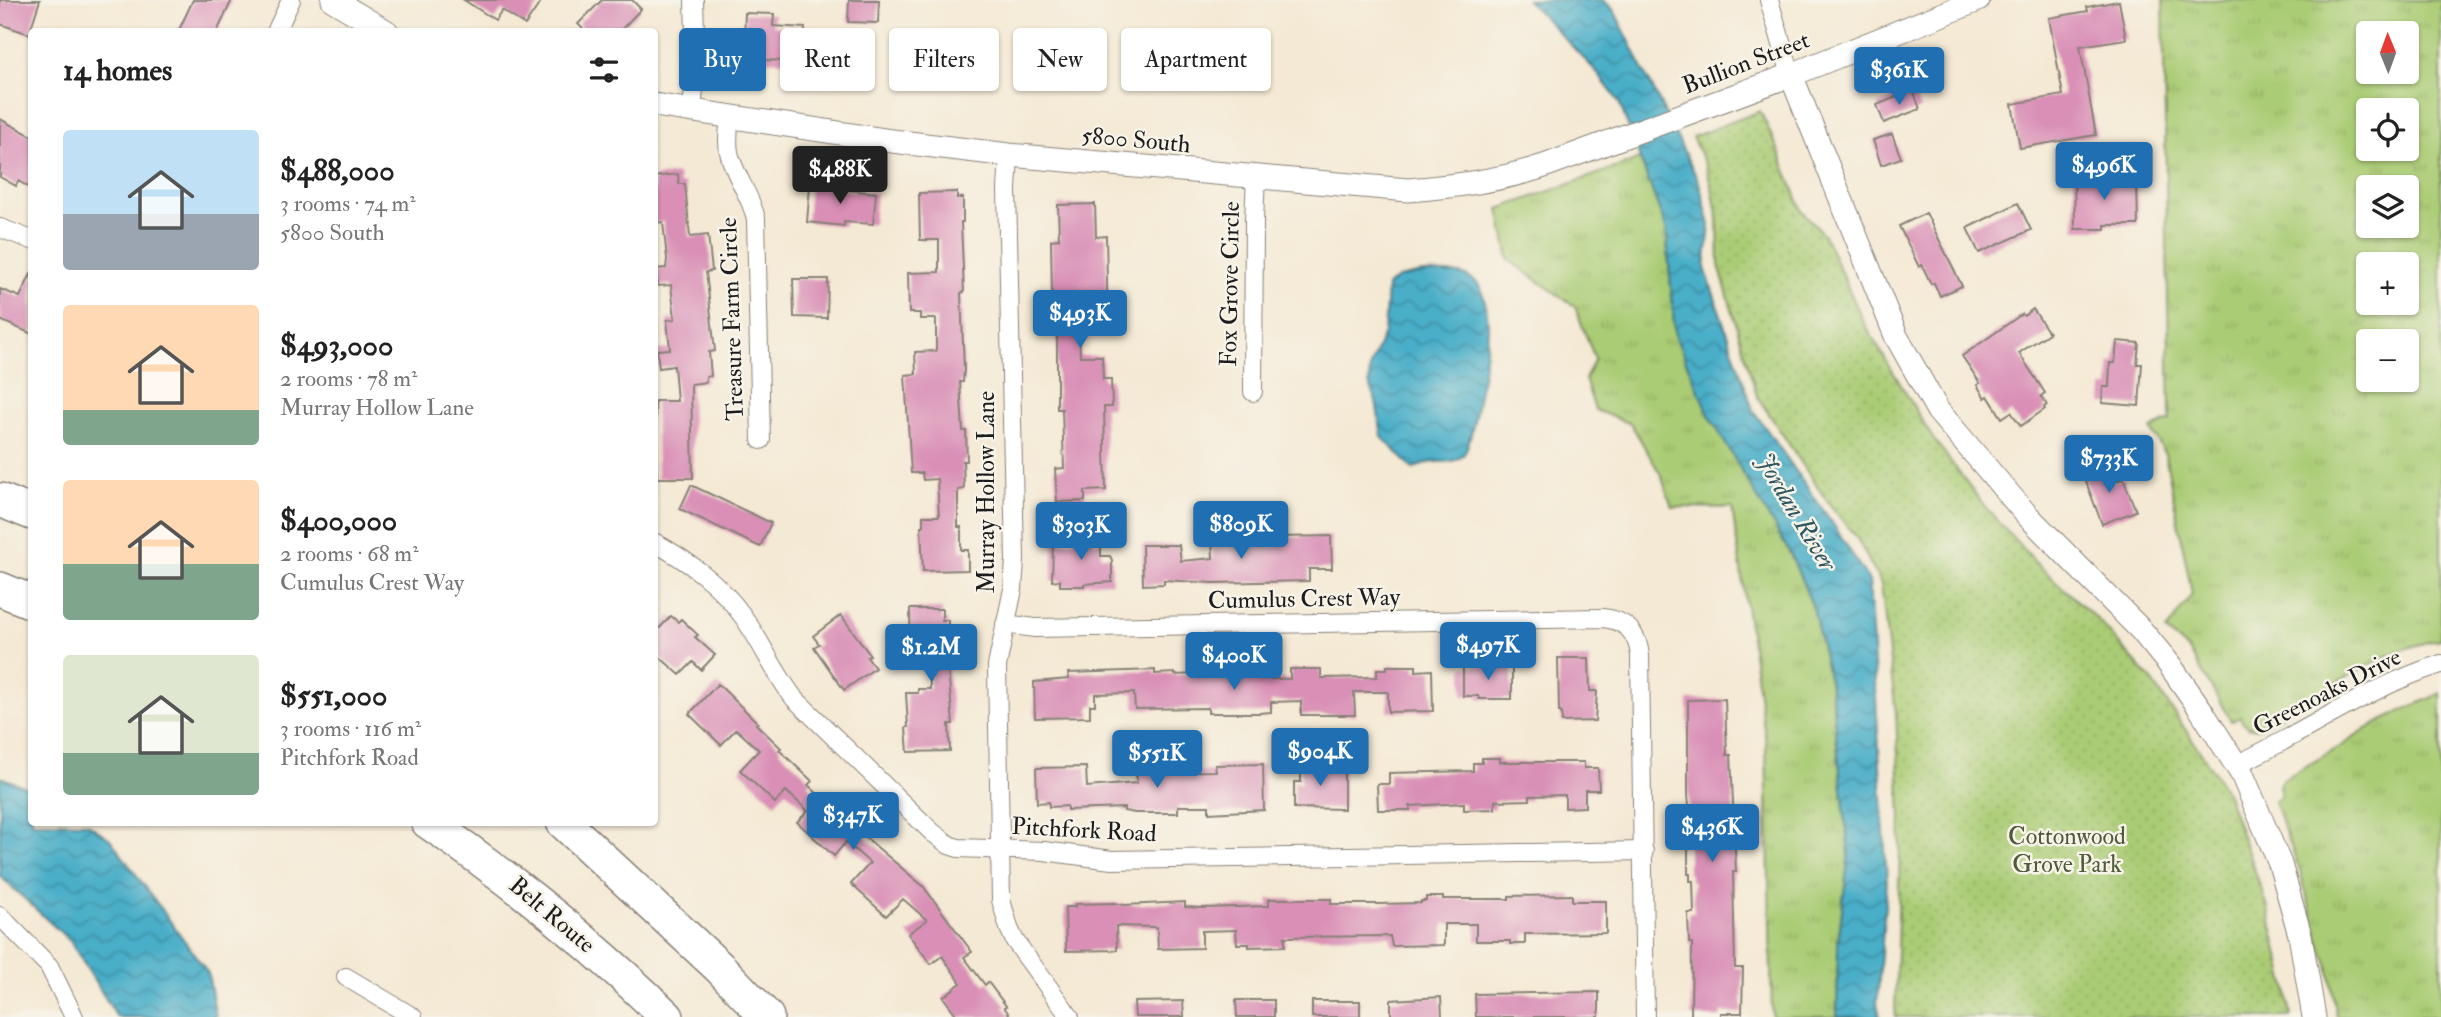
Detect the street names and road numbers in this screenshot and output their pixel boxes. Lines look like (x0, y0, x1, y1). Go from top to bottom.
street label: Bullion Street (1678, 25, 1814, 101)
street label: 5800 South (1080, 120, 1192, 160)
street label: Fox Grove Circle (1213, 201, 1247, 367)
street label: Treasure Farm Circle (713, 217, 751, 421)
street label: Murray Hollow Lane (971, 391, 1002, 593)
street label: Cumulus Crest Way (1208, 582, 1401, 616)
street label: Greenoaks Drive (2248, 641, 2406, 743)
street label: Pitchfork Road (1011, 811, 1157, 849)
street label: Belt Route (503, 870, 601, 960)

